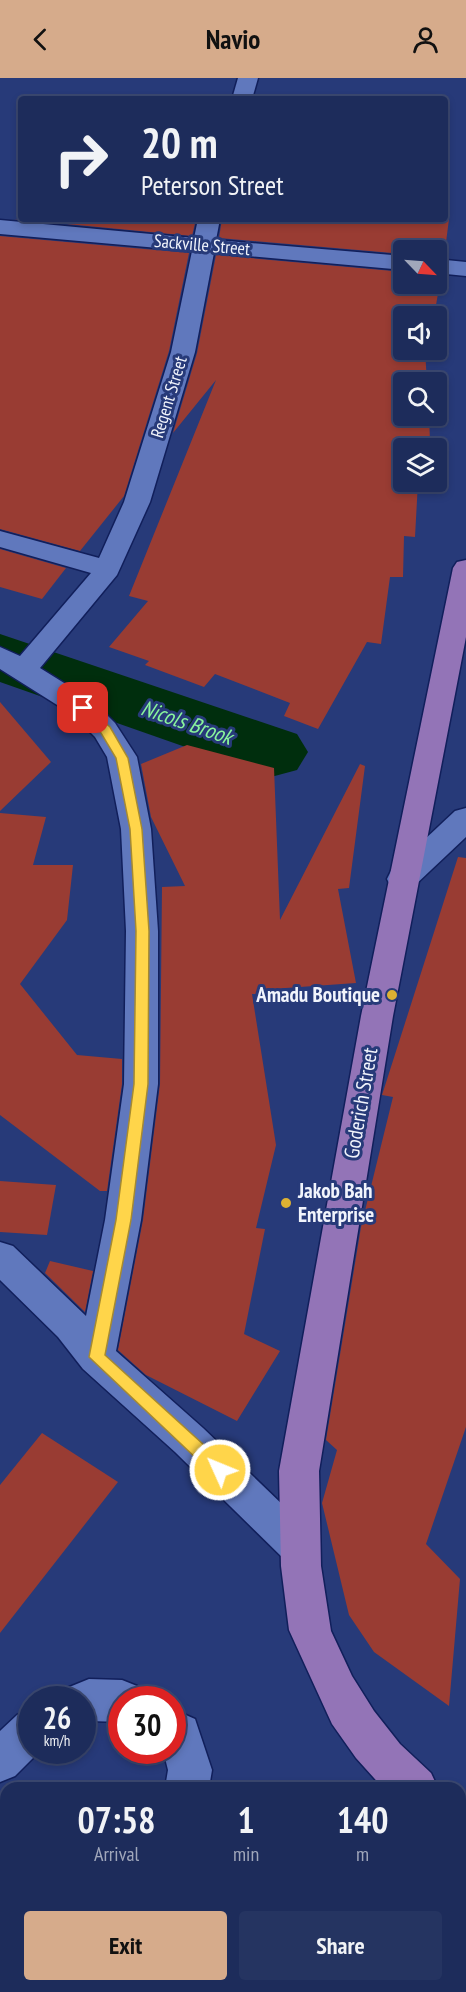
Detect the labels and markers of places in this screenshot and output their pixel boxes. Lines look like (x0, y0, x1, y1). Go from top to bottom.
pin (57, 682, 108, 733)
place label: Amadu Boutique (255, 981, 380, 1008)
marker: Amadu Boutique (385, 988, 399, 1002)
place label: Jakob Bah Enterprise (297, 1177, 374, 1228)
marker: Jakob Bah Enterprise (279, 1196, 293, 1210)

